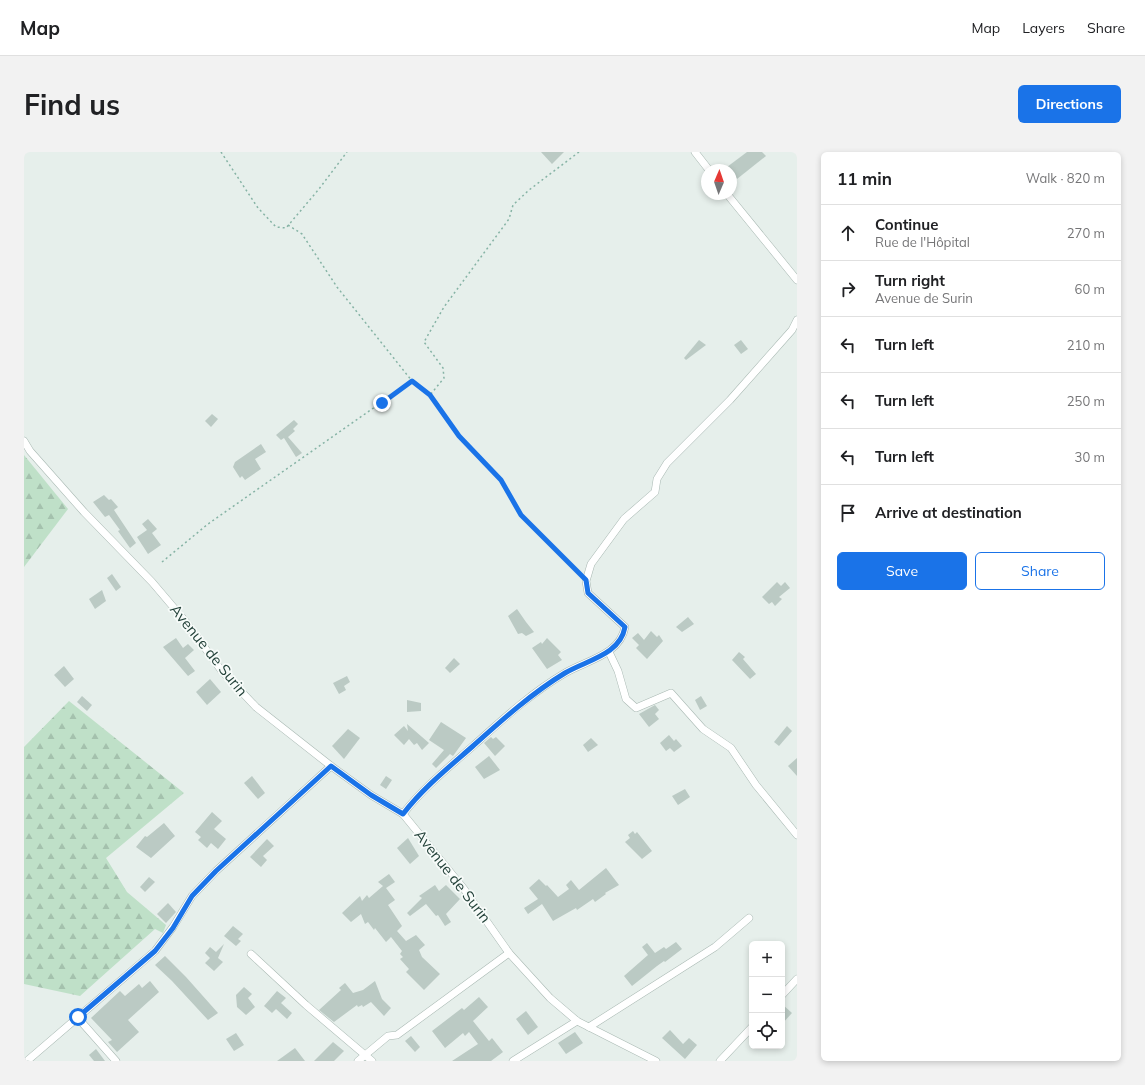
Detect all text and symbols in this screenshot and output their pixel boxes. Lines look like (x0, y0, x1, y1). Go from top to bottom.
text: Map (20, 16, 60, 40)
text: Map (971, 19, 1000, 37)
text: Layers (1022, 19, 1065, 37)
text: Share (1087, 19, 1125, 37)
button: Directions (1018, 85, 1121, 123)
text: Find us (24, 87, 120, 122)
north arrow (701, 164, 737, 200)
text: 11 min (837, 168, 892, 189)
text: Walk · 820 m (1026, 170, 1105, 186)
text: Continue (875, 215, 938, 234)
icon: ahead (837, 222, 859, 244)
text: 270 m (1067, 225, 1105, 241)
text: Rue de l'Hôpital (875, 234, 970, 250)
text: Turn right (875, 271, 945, 290)
icon: right (837, 278, 859, 300)
text: 60 m (1075, 281, 1105, 297)
text: Avenue de Surin (875, 290, 973, 306)
icon: left (837, 334, 859, 356)
text: Turn left (875, 335, 934, 354)
text: 210 m (1067, 337, 1105, 353)
icon: left (837, 390, 859, 412)
text: Turn left (875, 391, 934, 410)
text: 250 m (1067, 393, 1105, 409)
route end (373, 394, 391, 412)
icon: left (837, 446, 859, 468)
text: Turn left (875, 447, 934, 466)
text: 30 m (1075, 449, 1105, 465)
icon: arrive (837, 502, 859, 524)
text: Arrive at destination (875, 503, 1022, 522)
button: Save (837, 552, 967, 590)
button: Share (975, 552, 1105, 590)
street label: Avenue de Surin (166, 600, 252, 700)
street label: Avenue de Surin (411, 826, 495, 926)
map controls (749, 941, 785, 1049)
button: + (749, 941, 785, 977)
button: − (749, 977, 785, 1013)
route start (69, 1008, 87, 1026)
button: locate (749, 1013, 785, 1049)

